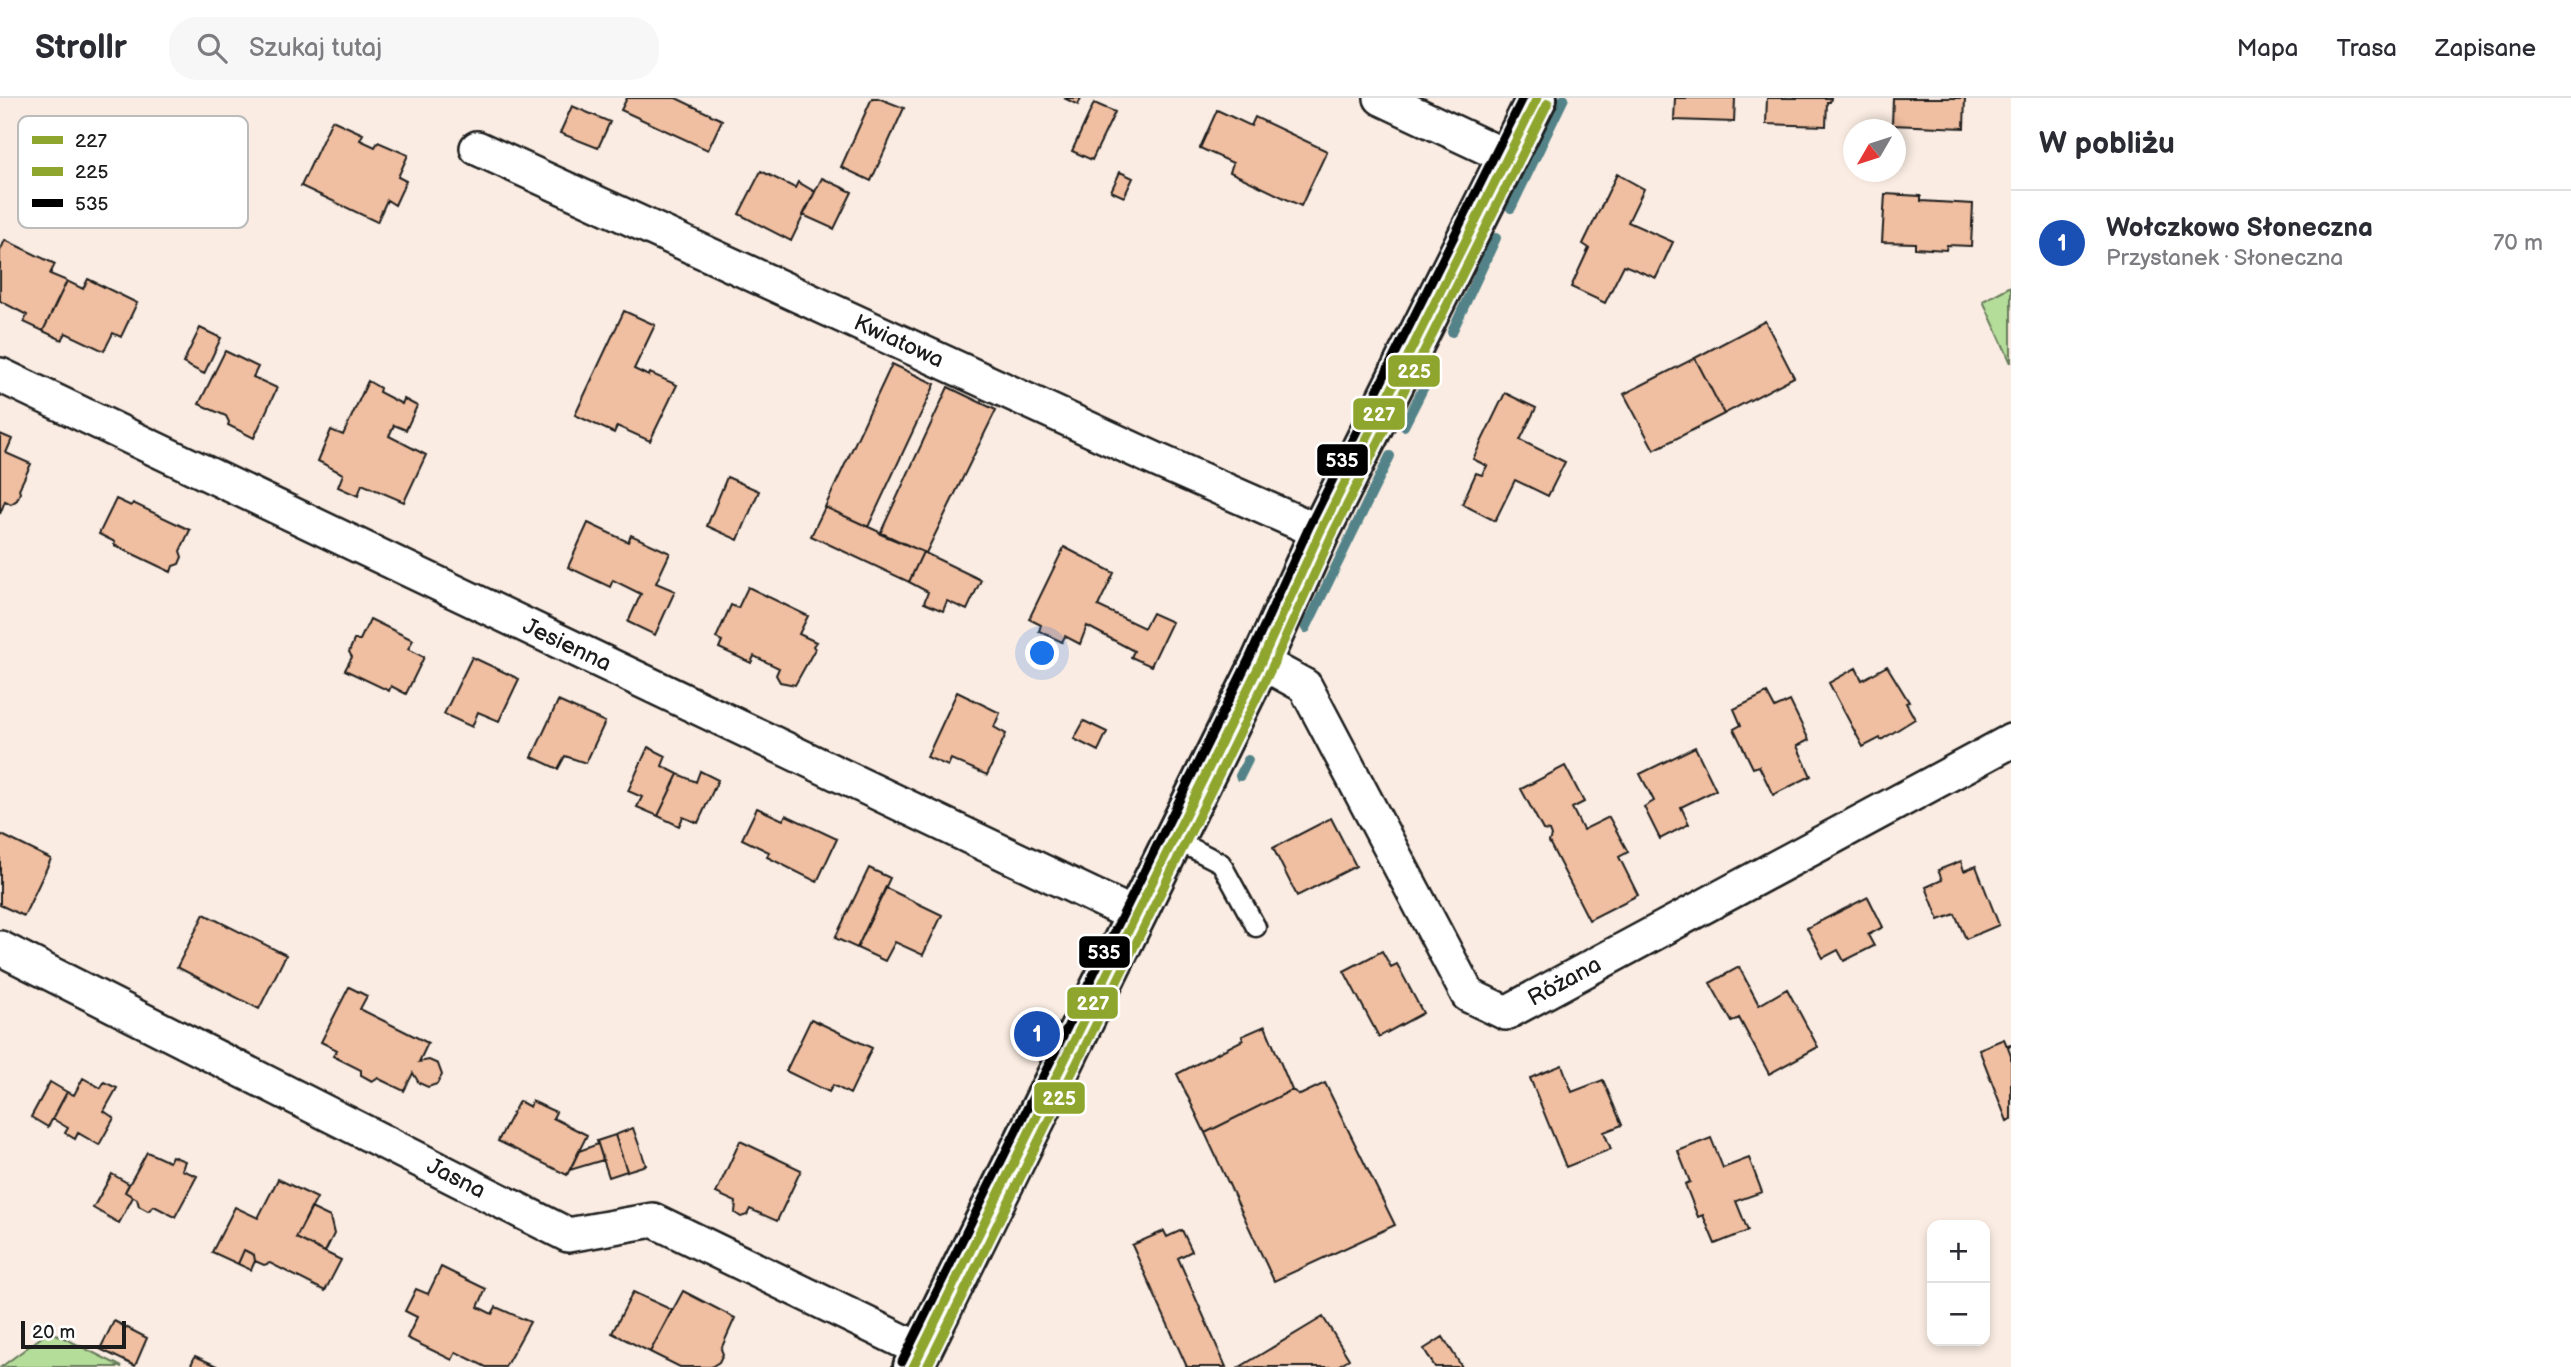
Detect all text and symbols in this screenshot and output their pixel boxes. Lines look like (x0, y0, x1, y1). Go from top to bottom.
search box (169, 17, 659, 80)
text: Strollr (35, 28, 127, 68)
icon: search (193, 29, 231, 67)
text: Szukaj tutaj (249, 33, 382, 64)
text: Mapa (2237, 34, 2298, 63)
text: Trasa (2336, 34, 2397, 63)
text: Zapisane (2435, 34, 2536, 63)
legend (18, 116, 248, 228)
north arrow (1843, 119, 1906, 182)
text: W pobliżu (2039, 126, 2175, 162)
text: 227 (75, 130, 107, 153)
text: 225 (75, 161, 108, 184)
text: 535 (75, 193, 109, 216)
text: Wołczkowo Słoneczna (2106, 213, 2373, 244)
text: 1 (2057, 229, 2067, 257)
text: 70 m (2493, 229, 2543, 257)
text: Przystanek · Słoneczna (2106, 244, 2343, 272)
street label: Kwiatowa (849, 309, 948, 374)
line badge: 225 (1387, 354, 1441, 388)
text: 225 (1397, 361, 1431, 384)
line badge: 227 (1352, 397, 1406, 431)
text: 227 (1363, 404, 1396, 427)
line badge: 535 (1316, 443, 1369, 477)
text: 535 (1325, 450, 1359, 473)
street label: Jesienna (518, 612, 616, 678)
your location (1025, 636, 1059, 670)
line badge: 535 (1078, 935, 1131, 969)
text: 535 (1087, 942, 1121, 965)
street label: Różana (1523, 950, 1606, 1013)
line badge: 227 (1066, 986, 1119, 1020)
text: 227 (1077, 993, 1110, 1016)
pin: 1 (1014, 1008, 1060, 1060)
line badge: 225 (1033, 1081, 1086, 1115)
text: 225 (1042, 1088, 1076, 1111)
street label: Jasna (422, 1152, 490, 1205)
map controls (1927, 1220, 1990, 1346)
button: + (1927, 1220, 1990, 1283)
button: − (1927, 1283, 1990, 1346)
scale bar (21, 1318, 126, 1350)
text: 20 m (32, 1321, 75, 1344)

